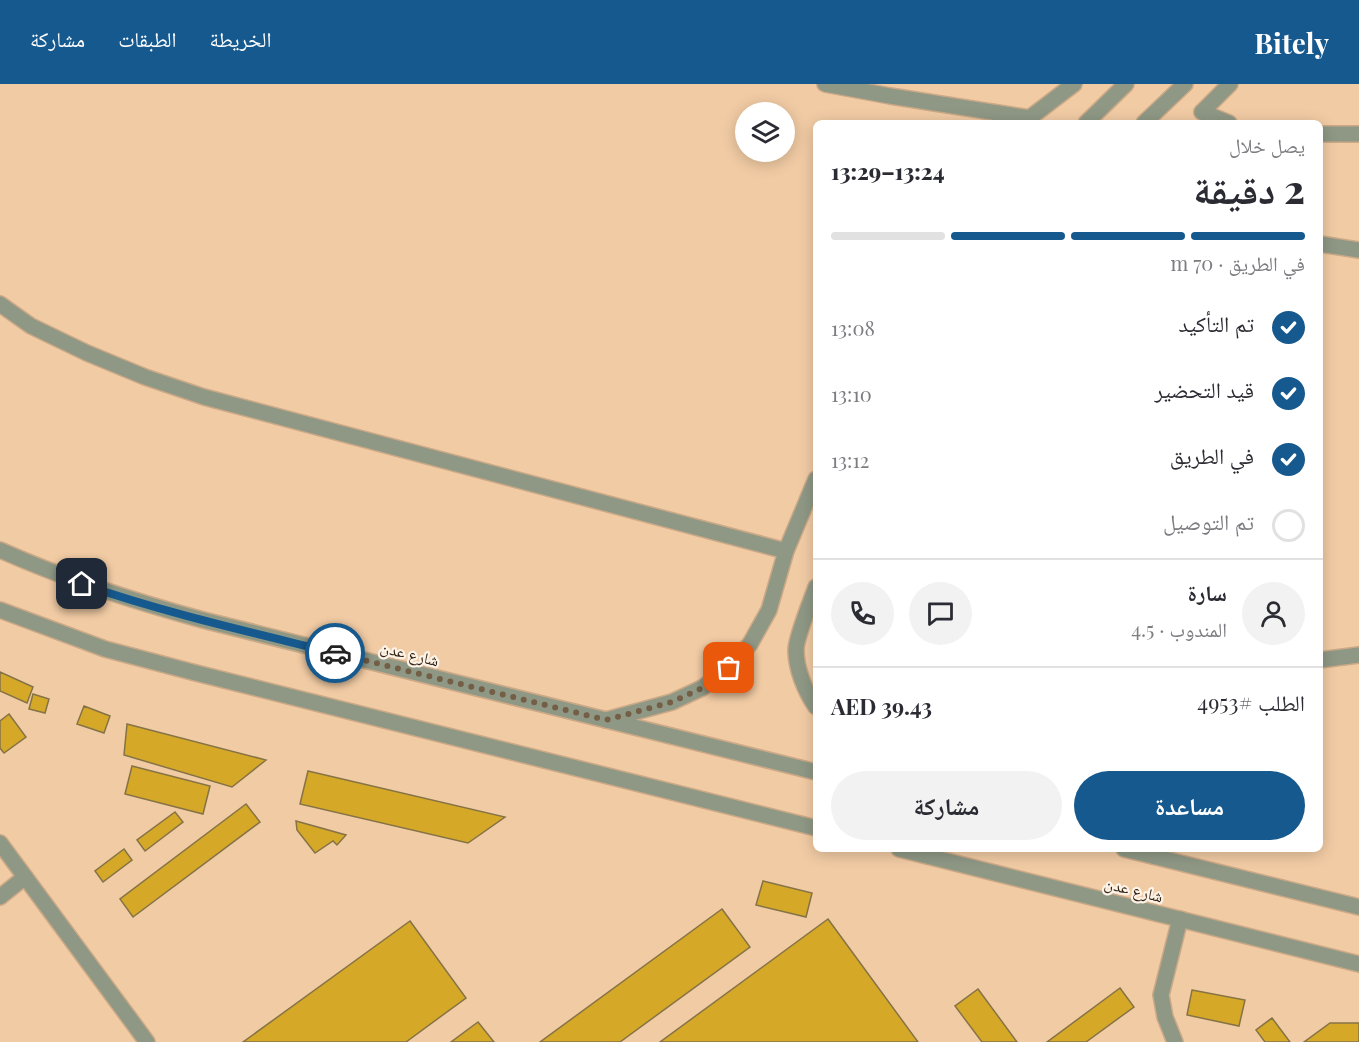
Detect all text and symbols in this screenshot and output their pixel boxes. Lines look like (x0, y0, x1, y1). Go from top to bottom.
text: مشاركة (30, 24, 85, 52)
text: الطبقات (118, 24, 177, 52)
text: الخريطة (210, 24, 271, 52)
text: Bitely (1254, 24, 1329, 61)
map controls (735, 102, 795, 162)
button: layers (735, 102, 795, 162)
text: يصل خلال (1229, 131, 1305, 158)
text: 13:24–13:29 (831, 156, 945, 186)
text: 2 دقيقة (1193, 162, 1305, 214)
text: في الطريق · 70 m (1170, 249, 1305, 276)
text: تم التأكيد (1178, 308, 1254, 338)
icon: check (1272, 311, 1305, 344)
text: 13:08 (831, 314, 875, 341)
text: قيد التحضير (1155, 374, 1254, 404)
icon: check (1272, 377, 1305, 410)
text: 13:10 (831, 380, 872, 407)
text: في الطريق (1170, 440, 1254, 470)
icon: check (1272, 443, 1305, 476)
text: 13:12 (831, 446, 869, 473)
text: تم التوصيل (1163, 506, 1254, 536)
pin (56, 558, 107, 609)
icon: home (65, 567, 98, 600)
text: سارة (1188, 577, 1227, 607)
button: phone (831, 582, 894, 645)
button: chat (909, 582, 972, 645)
button: person (1242, 582, 1305, 645)
text: المندوب · 4.5 (1131, 615, 1227, 642)
courier (305, 623, 365, 683)
street label: شارع عدن (378, 636, 441, 671)
icon: car (319, 637, 352, 670)
pin (703, 642, 754, 693)
icon: bag (712, 651, 745, 684)
text: الطلب #4953 (1197, 687, 1305, 717)
text: AED 39.43 (831, 691, 932, 721)
button: مشاركة (831, 771, 1062, 840)
button: مساعدة (1074, 771, 1305, 840)
street label: شارع عدن (1102, 872, 1165, 907)

